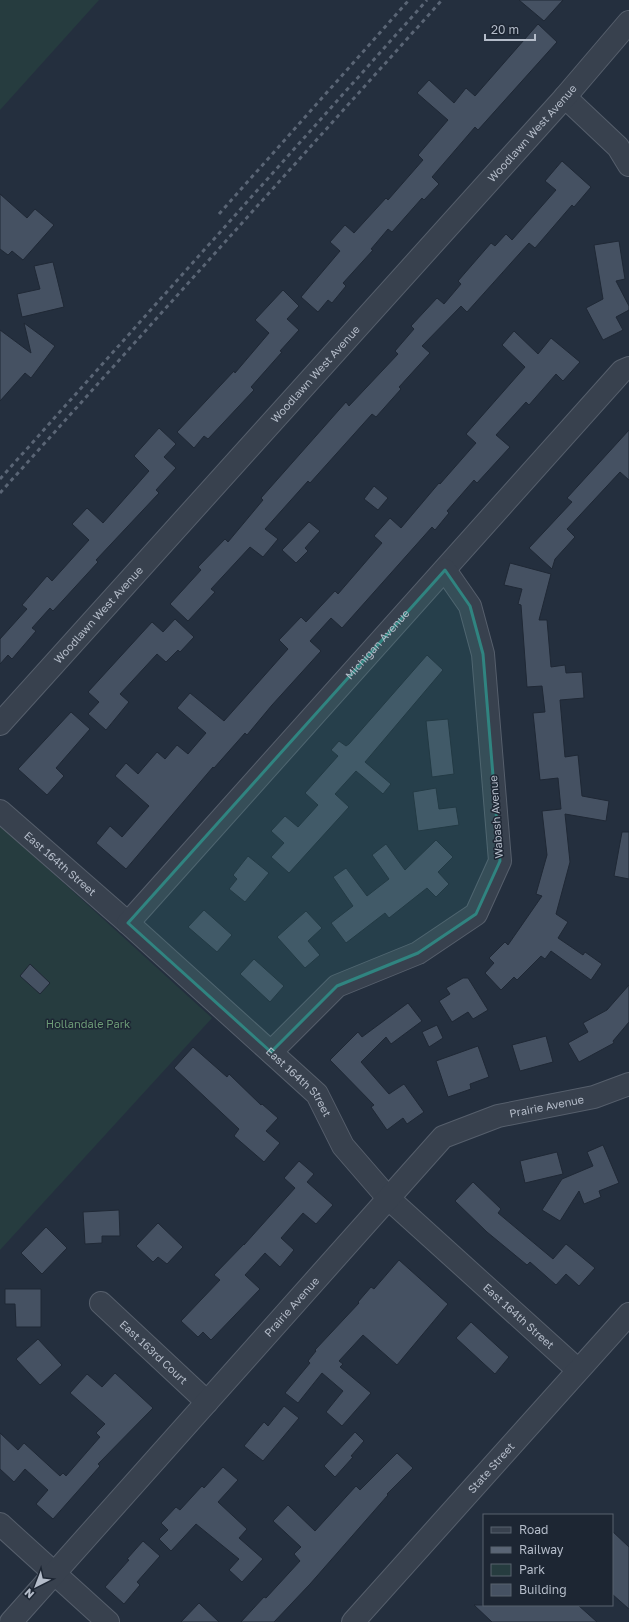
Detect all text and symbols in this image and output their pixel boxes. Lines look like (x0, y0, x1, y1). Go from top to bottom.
scale bar (485, 16, 535, 42)
text: 20 m (491, 22, 519, 37)
street label: Woodlawn West Avenue (485, 82, 579, 184)
street label: Woodlawn West Avenue (268, 322, 362, 425)
street label: Woodlawn West Avenue (51, 563, 145, 666)
street label: Michigan Avenue (342, 606, 412, 682)
street label: Wabash Avenue (486, 775, 505, 859)
street label: East 164th Street (22, 828, 99, 898)
park label: Hollandale Park (46, 1017, 130, 1030)
street label: East 164th Street (264, 1044, 334, 1119)
street label: Prairie Avenue (508, 1092, 585, 1120)
street label: Prairie Avenue (261, 1274, 321, 1339)
street label: East 164th Street (481, 1280, 557, 1351)
street label: East 163rd Court (117, 1317, 190, 1386)
street label: State Street (465, 1440, 517, 1495)
legend (483, 1514, 613, 1606)
text: Road (519, 1522, 548, 1537)
text: Railway (519, 1542, 564, 1557)
text: Park (519, 1562, 545, 1577)
north arrow (16, 1566, 56, 1606)
text: Building (519, 1582, 567, 1597)
text: N (22, 1586, 36, 1601)

